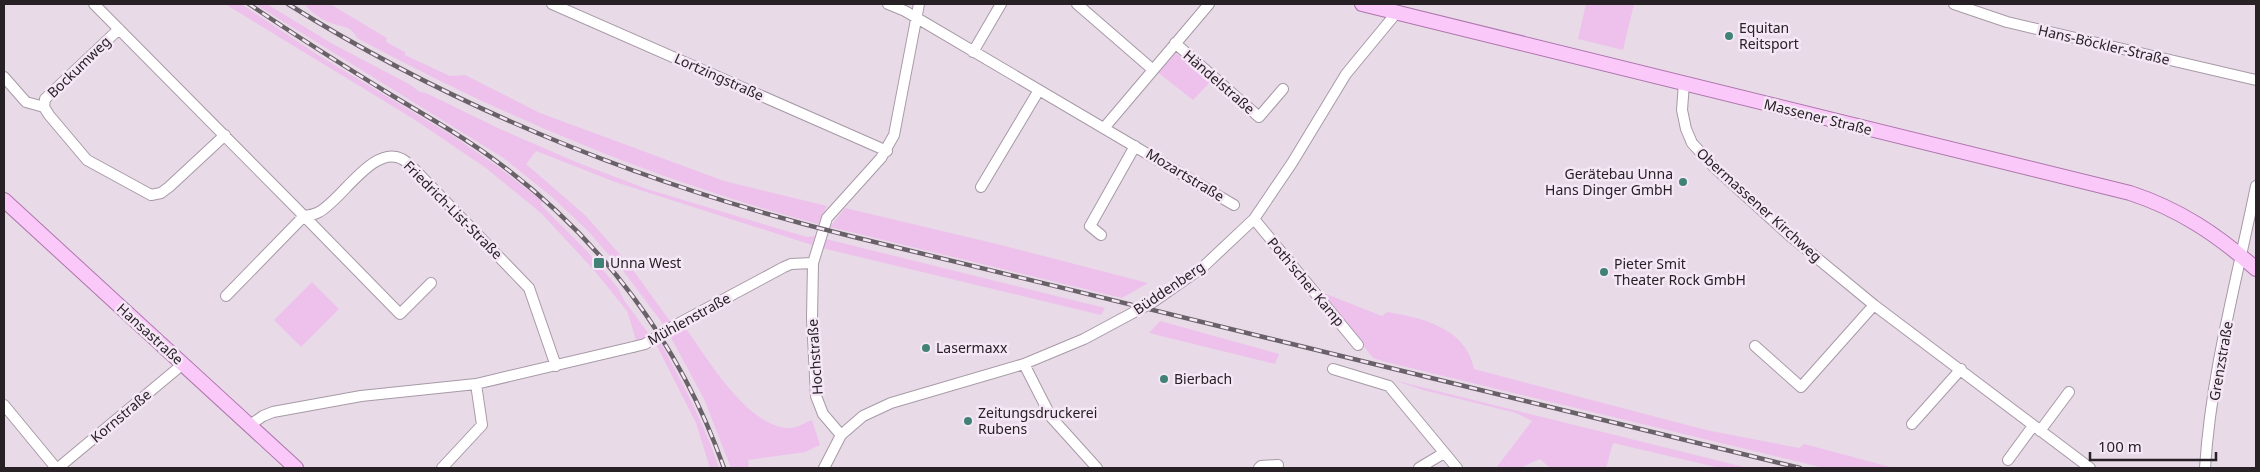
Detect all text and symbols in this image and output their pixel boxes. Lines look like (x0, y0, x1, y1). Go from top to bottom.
place label: Equitan Reitsport (1739, 18, 1799, 53)
street label: Hans-Böckler-Straße (2036, 20, 2172, 69)
marker: Equitan Reitsport (1723, 30, 1735, 42)
street label: Bockumweg (43, 32, 114, 102)
street label: Händelstraße (1180, 45, 1259, 118)
street label: Lortzingstraße (672, 48, 767, 105)
street label: Massener Straße (1762, 94, 1874, 139)
street label: Obermassener Kirchweg (1693, 143, 1826, 266)
street label: Mozartstraße (1143, 144, 1228, 205)
street label: Friedrich-List-Straße (400, 156, 507, 263)
place label: Gerätebau Unna Hans Dinger GmbH (1545, 164, 1673, 199)
marker: Gerätebau Unna Hans Dinger GmbH (1677, 176, 1689, 188)
street label: Poth'scher Kamp (1263, 233, 1349, 330)
place label: Unna West (610, 253, 681, 272)
place label: Pieter Smit Theater Rock GmbH (1614, 254, 1746, 289)
marker: Unna West (592, 256, 606, 270)
street label: Büddenberg (1129, 257, 1208, 318)
marker: Pieter Smit Theater Rock GmbH (1598, 266, 1610, 278)
street label: Mühlenstraße (644, 288, 734, 349)
street label: Hansastraße (113, 299, 188, 369)
street label: Hochstraße (802, 318, 827, 396)
street label: Grenzstraße (2204, 319, 2237, 402)
place label: Lasermaxx (936, 338, 1008, 357)
marker: Lasermaxx (920, 342, 932, 354)
place label: Bierbach (1174, 369, 1232, 388)
marker: Bierbach (1158, 373, 1170, 385)
street label: Kornstraße (86, 385, 155, 446)
place label: Zeitungsdruckerei Rubens (978, 403, 1097, 438)
marker: Zeitungsdruckerei Rubens (962, 415, 974, 427)
scale bar (2090, 430, 2216, 462)
text: 100 m (2098, 436, 2142, 456)

